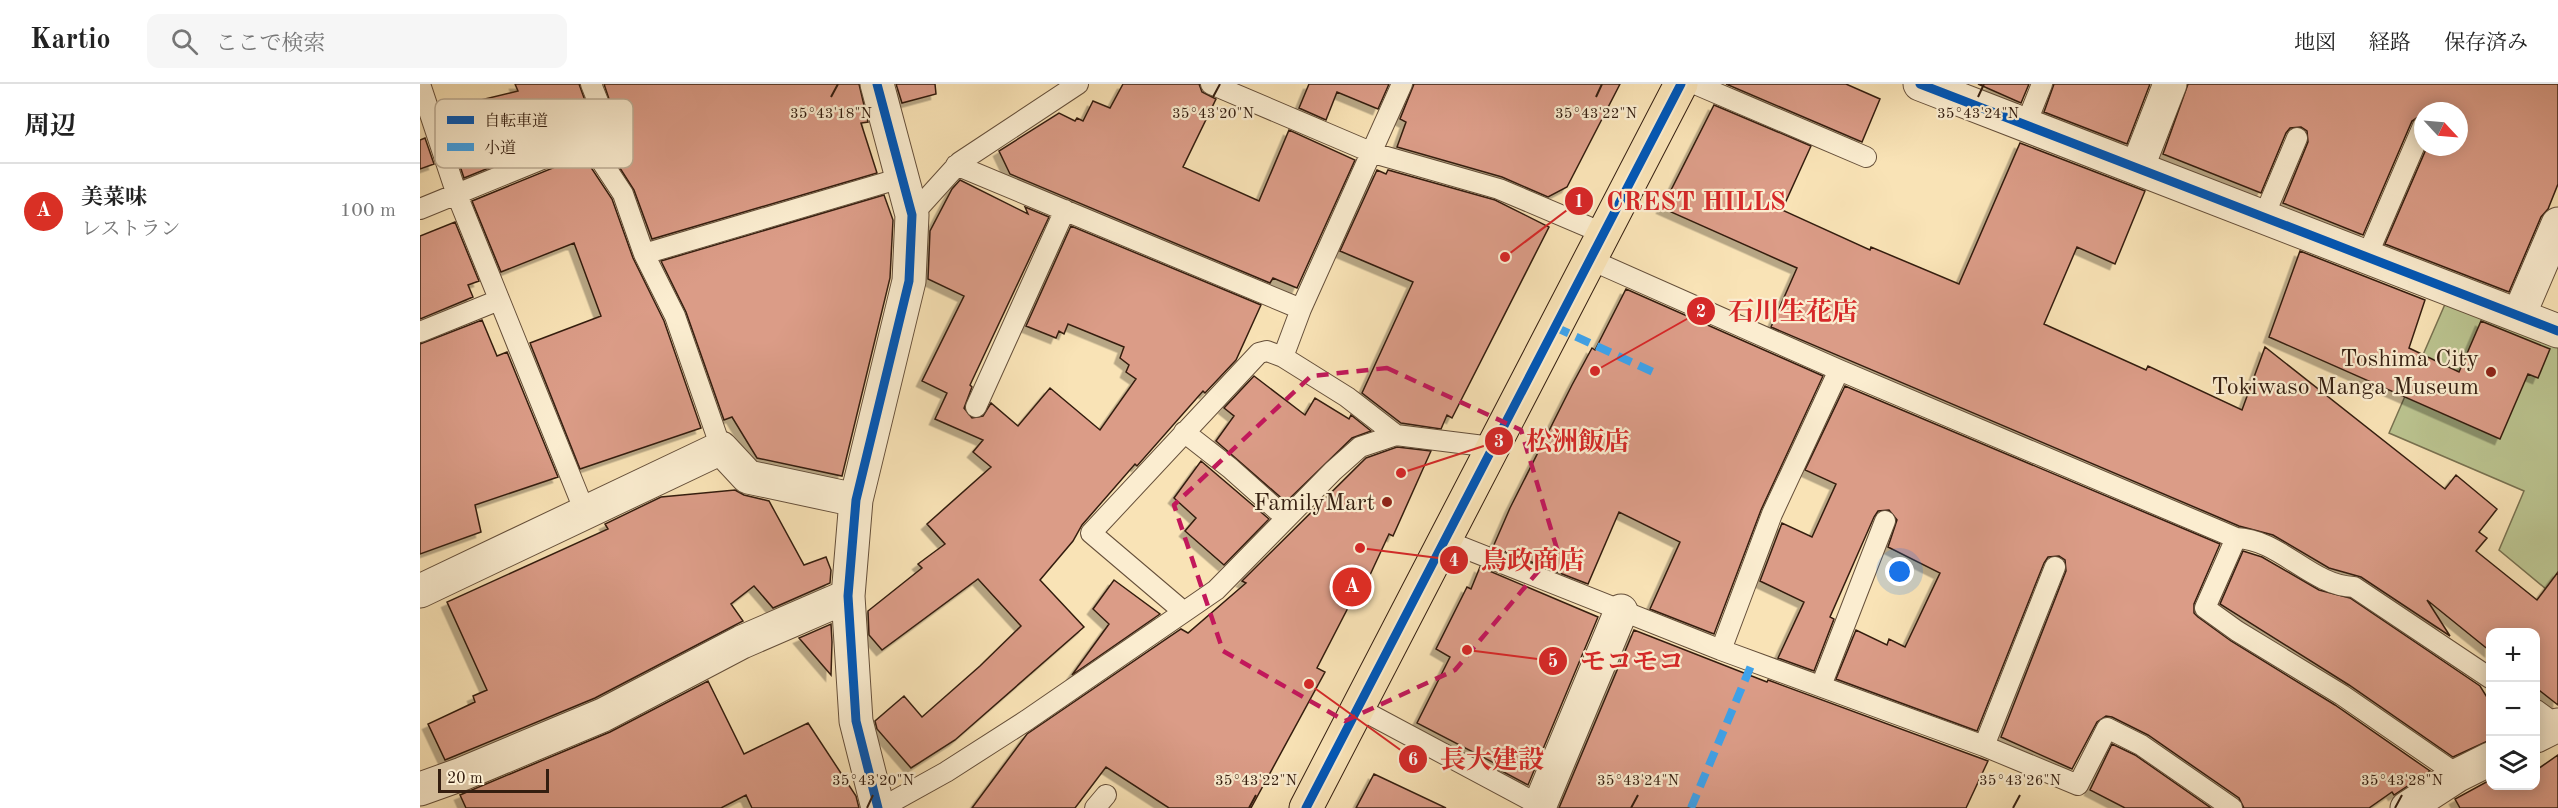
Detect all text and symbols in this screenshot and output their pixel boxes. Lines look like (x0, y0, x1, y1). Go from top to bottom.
search box (147, 14, 567, 68)
icon: search (168, 25, 201, 58)
text: Kartio (30, 27, 111, 55)
text: ここで検索 (216, 33, 326, 55)
text: 地図 (2294, 33, 2336, 54)
text: 経路 (2369, 33, 2411, 54)
text: 保存済み (2444, 33, 2528, 54)
legend (435, 99, 633, 168)
north arrow (2414, 102, 2468, 156)
text: 35°43'18"N (790, 107, 872, 122)
text: 35°43'20"N (1172, 107, 1254, 122)
text: 35°43'22"N (1555, 107, 1637, 122)
text: 35°43'24"N (1937, 107, 2019, 122)
text: 自転車道 (484, 112, 548, 130)
text: 周辺 (24, 114, 76, 140)
text: 小道 (484, 139, 516, 157)
callout: CREST HILLS (1564, 179, 1798, 223)
text: 美菜味 (81, 187, 147, 209)
text: CREST HILLS (1606, 190, 1786, 216)
text: 1 (1574, 193, 1584, 211)
text: A (36, 201, 51, 221)
text: 100 m (340, 201, 396, 221)
text: レストラン (81, 220, 180, 240)
callout: 石川生花店 (1686, 289, 1870, 333)
text: 石川生花店 (1728, 297, 1858, 326)
text: 2 (1696, 303, 1706, 321)
place label: Toshima City Tokiwaso Manga Museum (2211, 348, 2479, 400)
marker: Toshima City Tokiwaso Manga Museum (2484, 365, 2498, 379)
callout: 松洲飯店 (1484, 419, 1642, 463)
text: 松洲飯店 (1526, 427, 1630, 456)
text: 3 (1494, 433, 1504, 451)
place label: FamilyMart (1254, 492, 1375, 516)
marker: FamilyMart (1380, 495, 1394, 509)
callout: 鳥政商店 (1439, 538, 1597, 582)
text: 鳥政商店 (1481, 546, 1585, 575)
text: 4 (1449, 552, 1459, 570)
your location (1885, 557, 1914, 586)
pin: A (1332, 564, 1372, 610)
map controls (2486, 628, 2540, 790)
button: + (2486, 628, 2540, 682)
callout: モコモコ (1538, 639, 1696, 683)
text: モコモコ (1580, 650, 1684, 676)
text: 5 (1548, 653, 1558, 671)
button: − (2486, 682, 2540, 736)
button: layers (2486, 736, 2540, 790)
callout: 長大建設 (1398, 737, 1556, 781)
text: 長大建設 (1440, 745, 1544, 774)
text: 6 (1408, 751, 1418, 769)
scale bar (438, 766, 549, 794)
text: 20 m (447, 771, 483, 787)
text: 35°43'20"N (832, 774, 914, 789)
text: 35°43'22"N (1215, 774, 1297, 789)
text: 35°43'24"N (1597, 774, 1679, 789)
text: 35°43'26"N (1979, 774, 2061, 789)
text: 35°43'28"N (2361, 774, 2443, 789)

